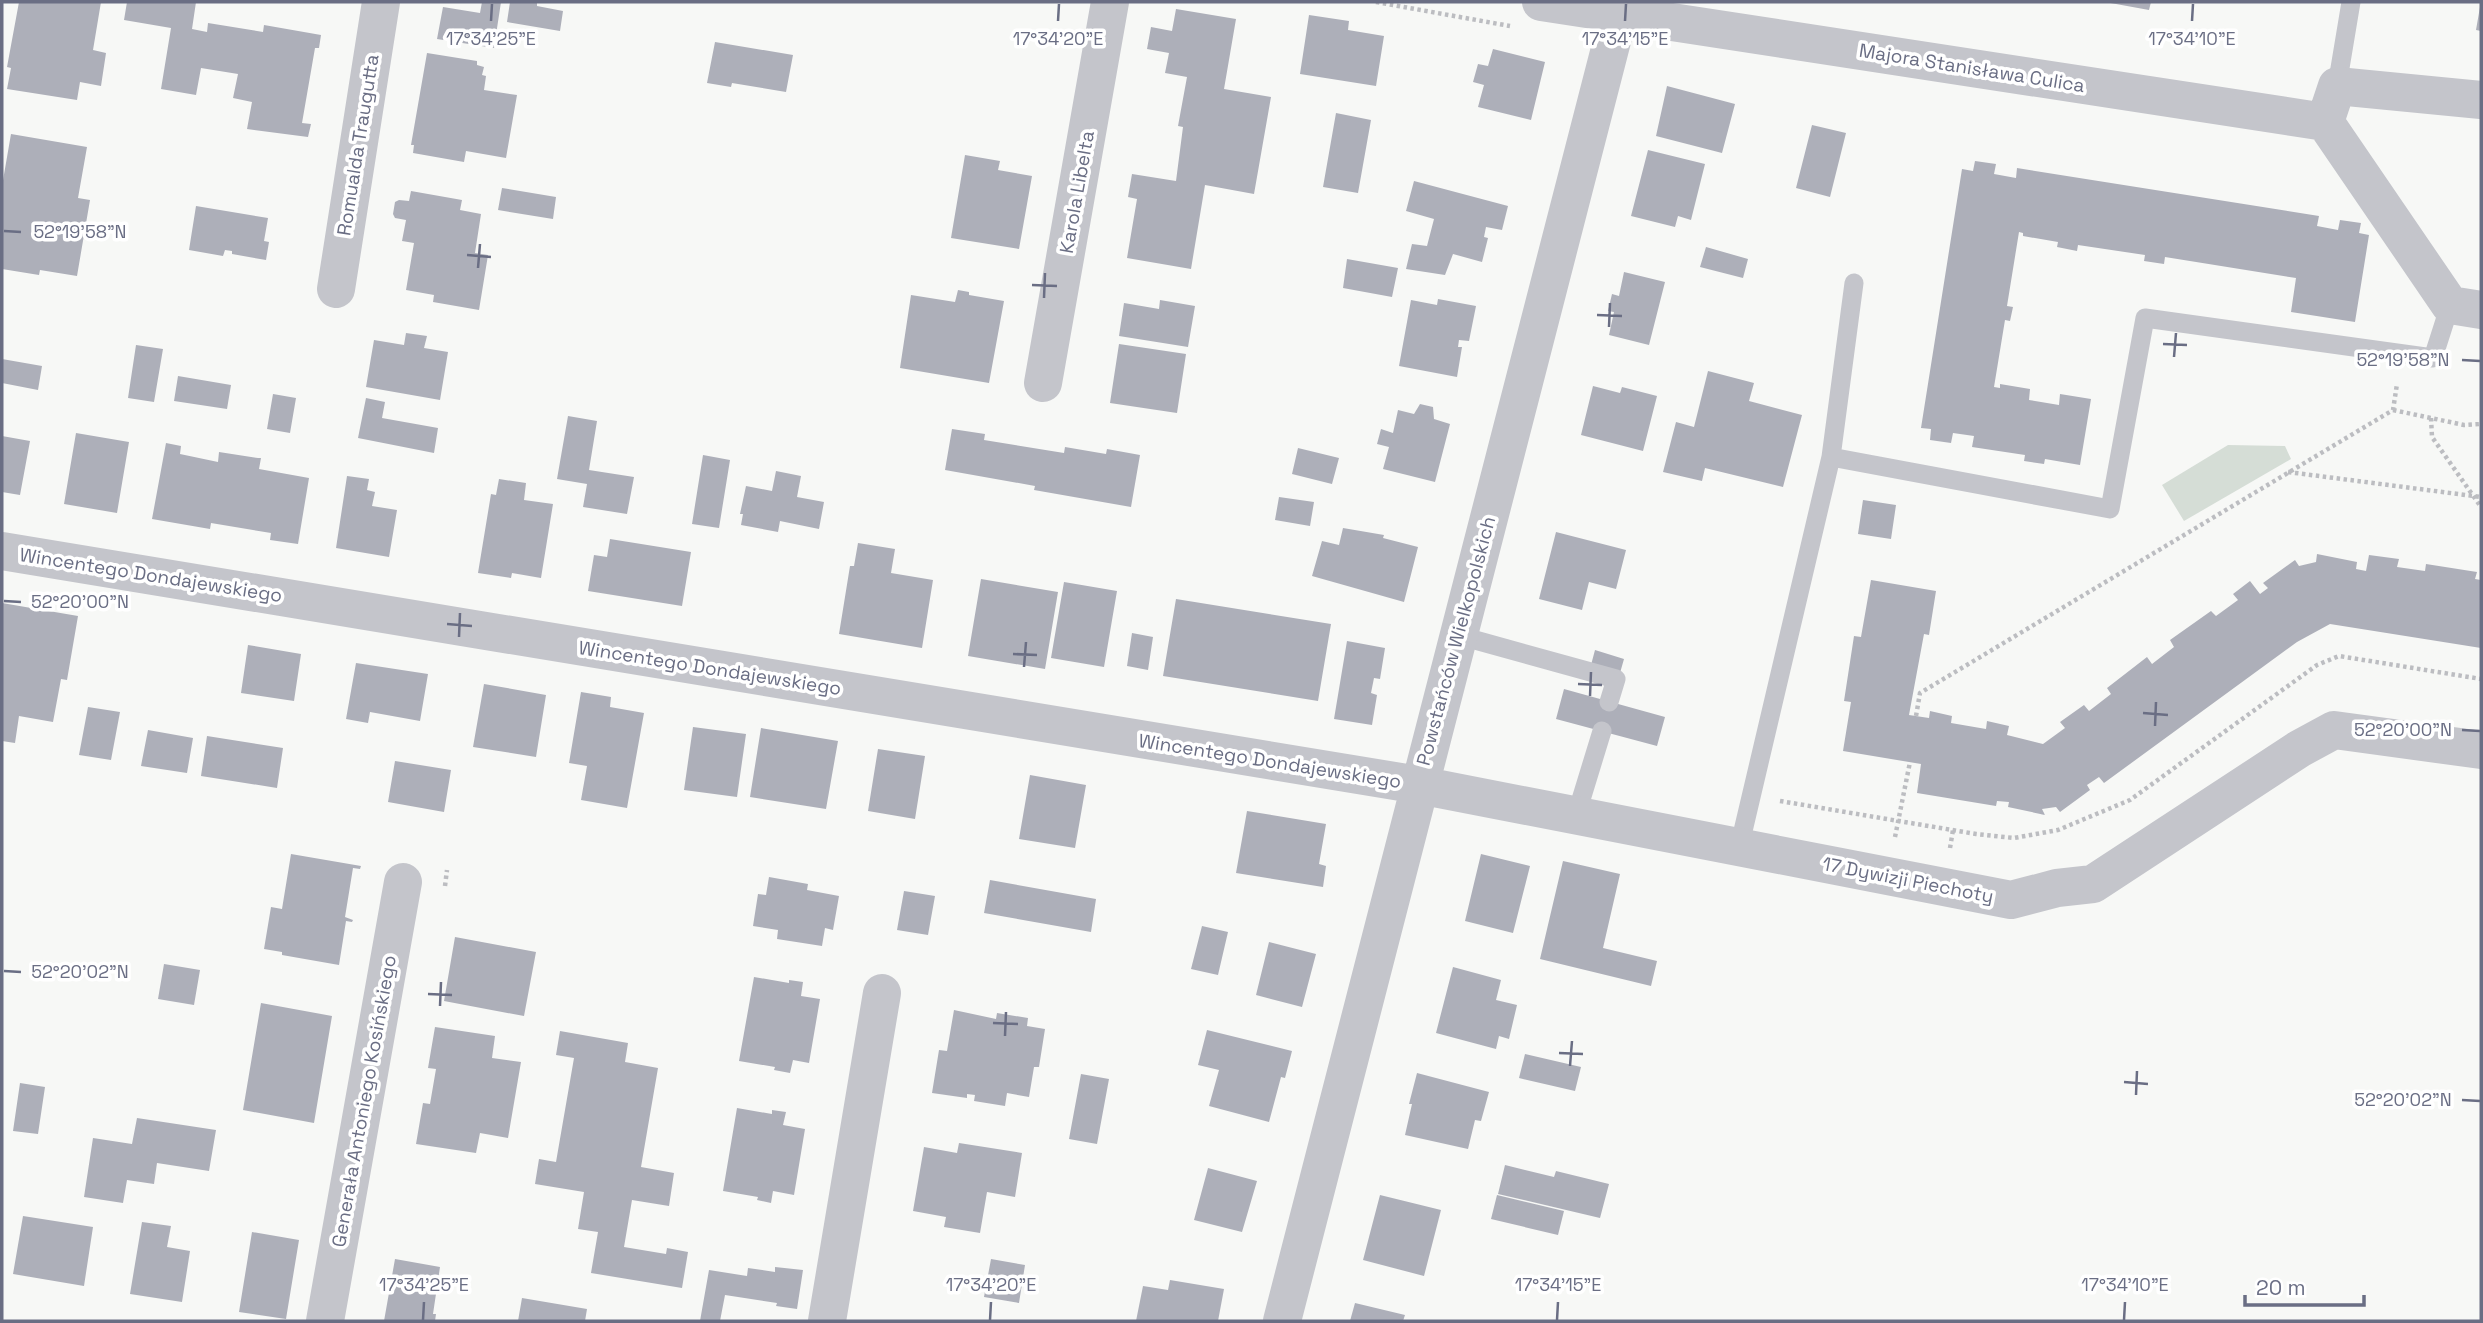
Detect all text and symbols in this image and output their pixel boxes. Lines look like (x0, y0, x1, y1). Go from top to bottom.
text: 17°34'25"E (446, 27, 536, 50)
text: 17°34'20"E (1013, 27, 1103, 50)
text: 17°34'15"E (1582, 27, 1668, 50)
text: 17°34'10"E (2148, 27, 2236, 50)
street label: Majora Stanisława Culica (1857, 38, 2087, 98)
street label: Romualda Traugutta (331, 53, 385, 237)
street label: Karola Libelta (1054, 129, 1100, 255)
text: 52°19'58"N (33, 220, 127, 243)
text: 52°19'58"N (2356, 348, 2450, 371)
street label: Powstańców Wielkopolskich (1411, 514, 1501, 768)
street label: Wincentego Dondajewskiego (18, 542, 284, 608)
text: 52°20'00"N (31, 590, 129, 613)
street label: Wincentego Dondajewskiego (577, 635, 843, 701)
text: 52°20'00"N (2354, 718, 2452, 741)
street label: Wincentego Dondajewskiego (1137, 728, 1403, 794)
street label: 17 Dywizji Piechoty (1820, 851, 1996, 909)
street label: Generała Antoniego Kosińskiego (326, 953, 402, 1249)
text: 52°20'02"N (31, 960, 129, 983)
text: 52°20'02"N (2354, 1088, 2452, 1111)
scale bar (2245, 1264, 2364, 1308)
text: 17°34'25"E (379, 1273, 469, 1296)
text: 17°34'20"E (946, 1273, 1036, 1296)
text: 17°34'15"E (1515, 1273, 1601, 1296)
text: 17°34'10"E (2081, 1273, 2169, 1296)
text: 20 m (2256, 1274, 2306, 1301)

